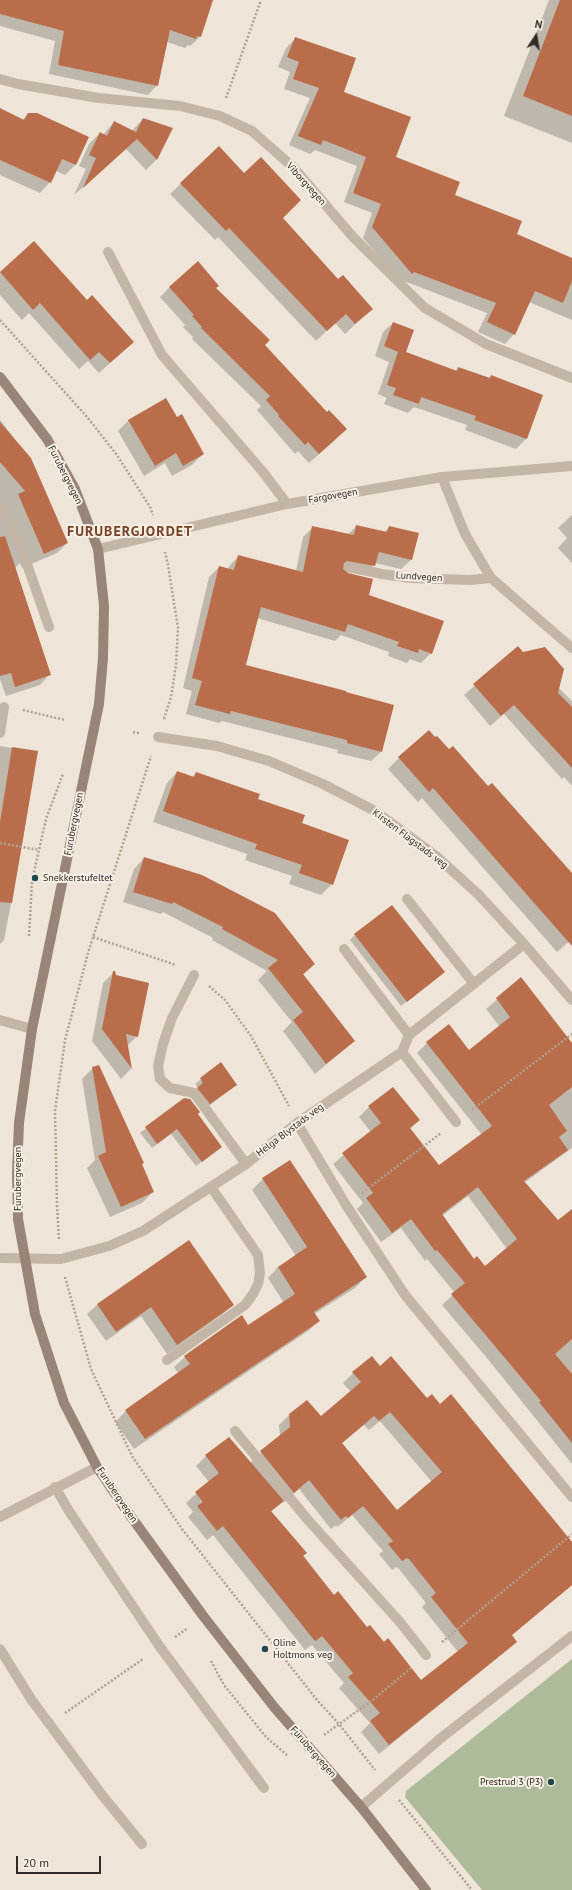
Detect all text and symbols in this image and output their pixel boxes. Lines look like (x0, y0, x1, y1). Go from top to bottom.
north arrow (516, 16, 556, 56)
text: N (533, 17, 543, 32)
street label: Viborgvegen (284, 160, 328, 208)
street label: Furubergvegen (45, 444, 85, 506)
street label: Fargovegen (307, 486, 359, 506)
district label: FURUBERGJORDET (67, 524, 193, 540)
street label: Lundvegen (395, 569, 443, 585)
street label: Furubergvegen (62, 791, 86, 857)
street label: Kirsten Flagstads veg (370, 807, 450, 871)
place label: Snekkerstufeltet (43, 872, 113, 884)
marker: Snekkerstufeltet (30, 873, 40, 883)
street label: Helga Blystads veg (254, 1101, 326, 1159)
street label: Furubergvegen (12, 1147, 24, 1211)
street label: Furubergvegen (94, 1465, 140, 1525)
place label: Oline Holtmons veg (273, 1637, 332, 1660)
marker: Oline Holtmons veg (260, 1644, 270, 1654)
street label: Furubergvegen (287, 1724, 339, 1780)
place label: Prestrud 3 (P3) (480, 1776, 543, 1788)
marker: Prestrud 3 (P3) (546, 1777, 556, 1787)
scale bar (18, 1848, 103, 1874)
text: 20 m (23, 1855, 49, 1870)

